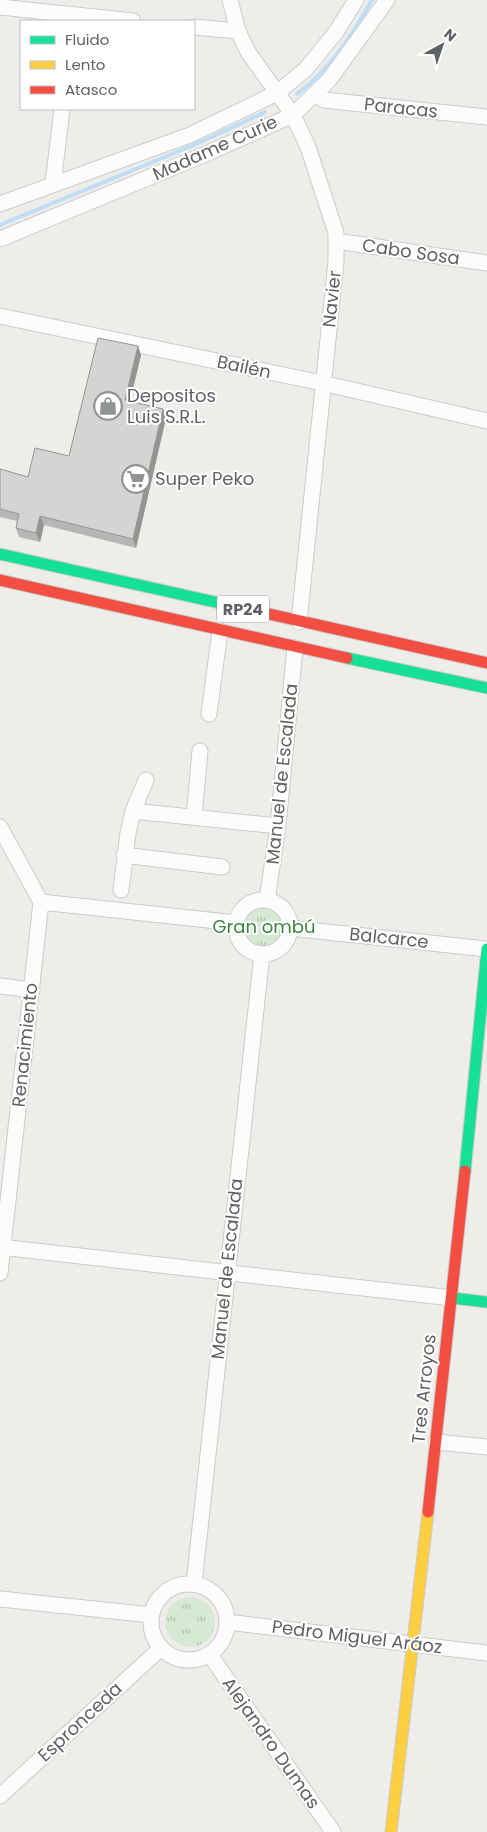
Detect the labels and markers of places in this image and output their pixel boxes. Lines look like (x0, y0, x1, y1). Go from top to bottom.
place label: Depositos Luis S.R.L. (127, 383, 216, 429)
shop icon: Depositos Luis S.R.L. (93, 391, 123, 421)
supermarket icon: Super Peko (121, 464, 151, 494)
place label: Super Peko (155, 466, 254, 491)

